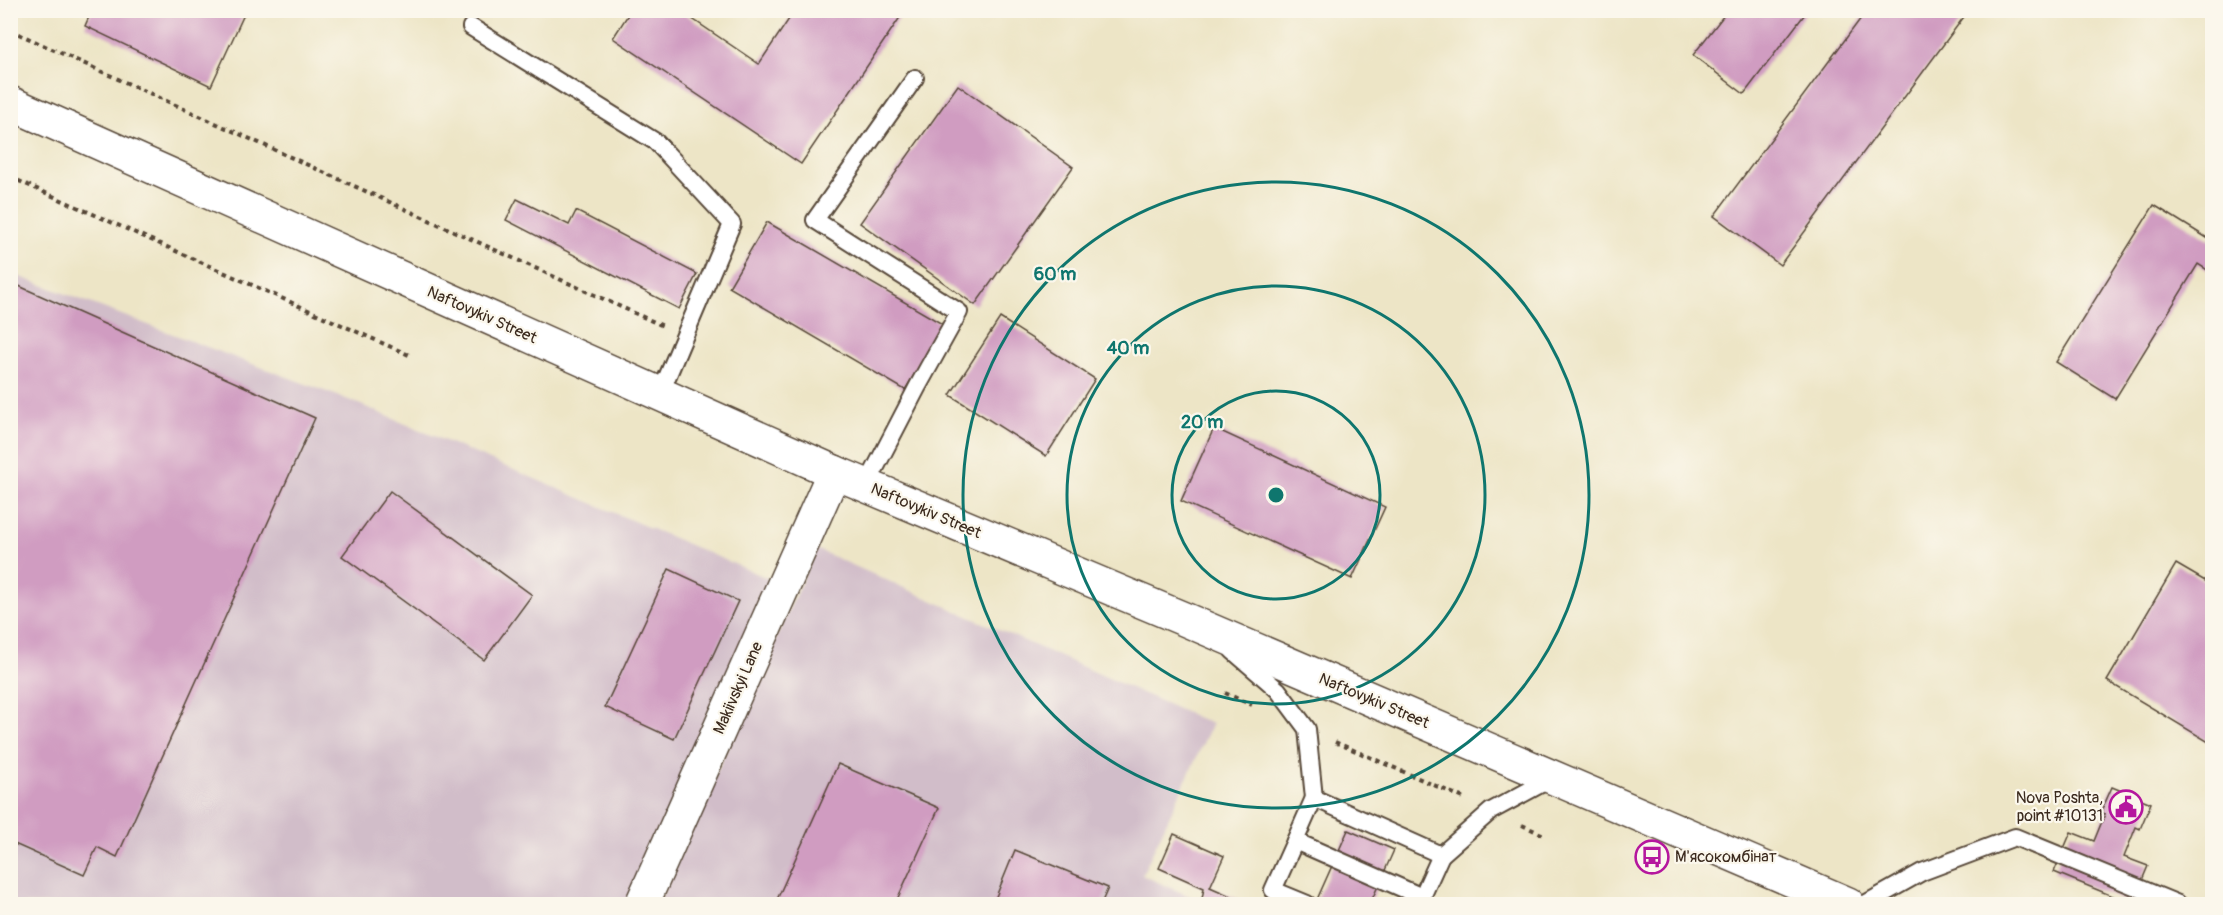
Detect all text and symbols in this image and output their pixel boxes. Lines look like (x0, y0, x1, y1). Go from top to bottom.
text: 60 m (1034, 263, 1076, 286)
street label: Naftovykiv Street (424, 282, 540, 348)
text: 40 m (1107, 337, 1149, 360)
text: 20 m (1181, 411, 1223, 434)
street label: Naftovykiv Street (868, 479, 985, 543)
centre of rings (1266, 485, 1286, 505)
street label: Makiivskyi Lane (709, 639, 767, 737)
street label: Naftovykiv Street (1316, 669, 1433, 733)
place label: Nova Poshta, point #10131 (2016, 788, 2103, 826)
public building icon: Nova Poshta, point #10131 (2108, 789, 2144, 825)
bus stop icon: М'ясокомбінат (1634, 839, 1670, 875)
place label: М'ясокомбінат (1675, 847, 1777, 867)

